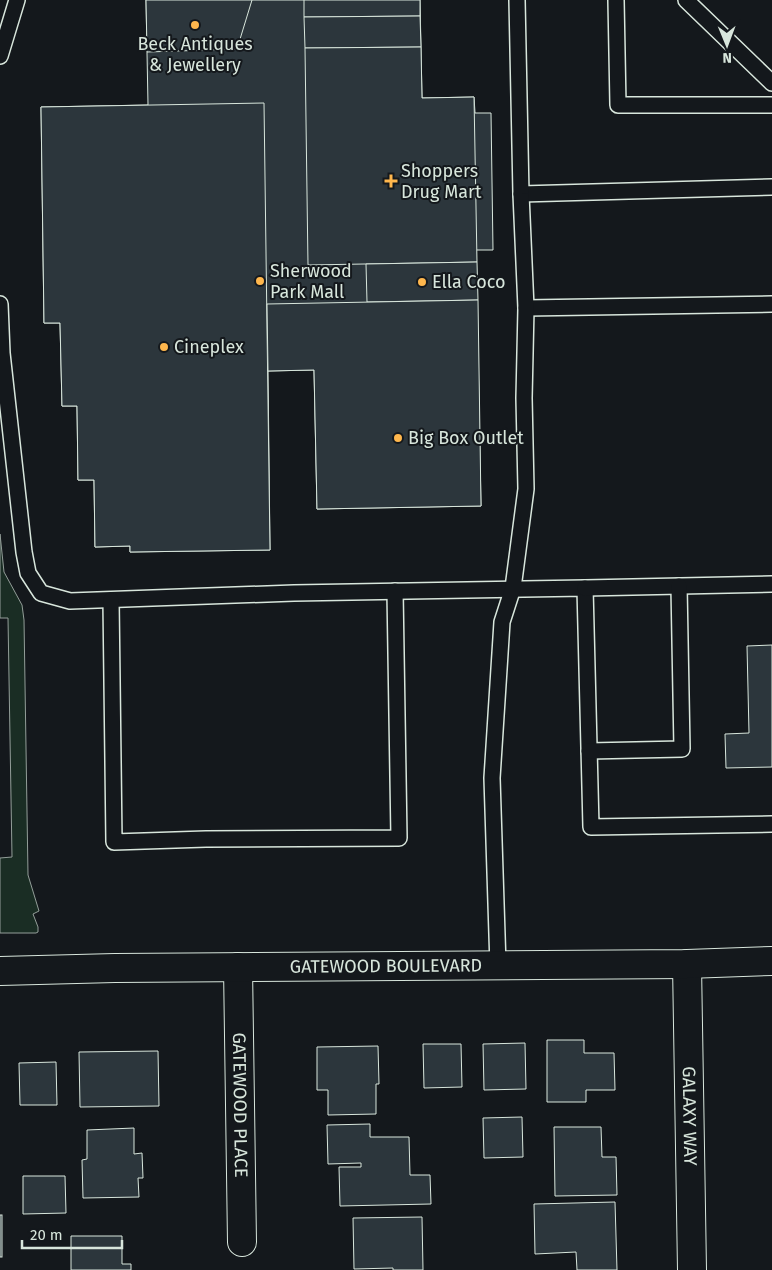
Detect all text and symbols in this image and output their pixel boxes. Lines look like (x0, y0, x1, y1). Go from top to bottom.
marker: Beck Antiques & Jewellery (189, 19, 201, 31)
north arrow (702, 20, 752, 70)
place label: Beck Antiques & Jewellery (137, 33, 253, 76)
text: N (722, 49, 732, 66)
place label: Shoppers Drug Mart (401, 160, 482, 203)
marker: Shoppers Drug Mart (385, 175, 397, 187)
place label: Sherwood Park Mall (270, 260, 352, 303)
place label: Ella Coco (432, 271, 506, 293)
marker: Sherwood Park Mall (254, 275, 266, 287)
marker: Ella Coco (416, 276, 428, 288)
place label: Cineplex (174, 336, 244, 358)
marker: Cineplex (158, 341, 170, 353)
place label: Big Box Outlet (408, 427, 524, 449)
marker: Big Box Outlet (392, 432, 404, 444)
street label: GATEWOOD BOULEVARD (290, 954, 482, 978)
street label: GATEWOOD PLACE (228, 1032, 252, 1178)
street label: GALAXY WAY (678, 1066, 701, 1166)
scale bar (22, 1218, 122, 1250)
text: 20 m (30, 1226, 63, 1244)

